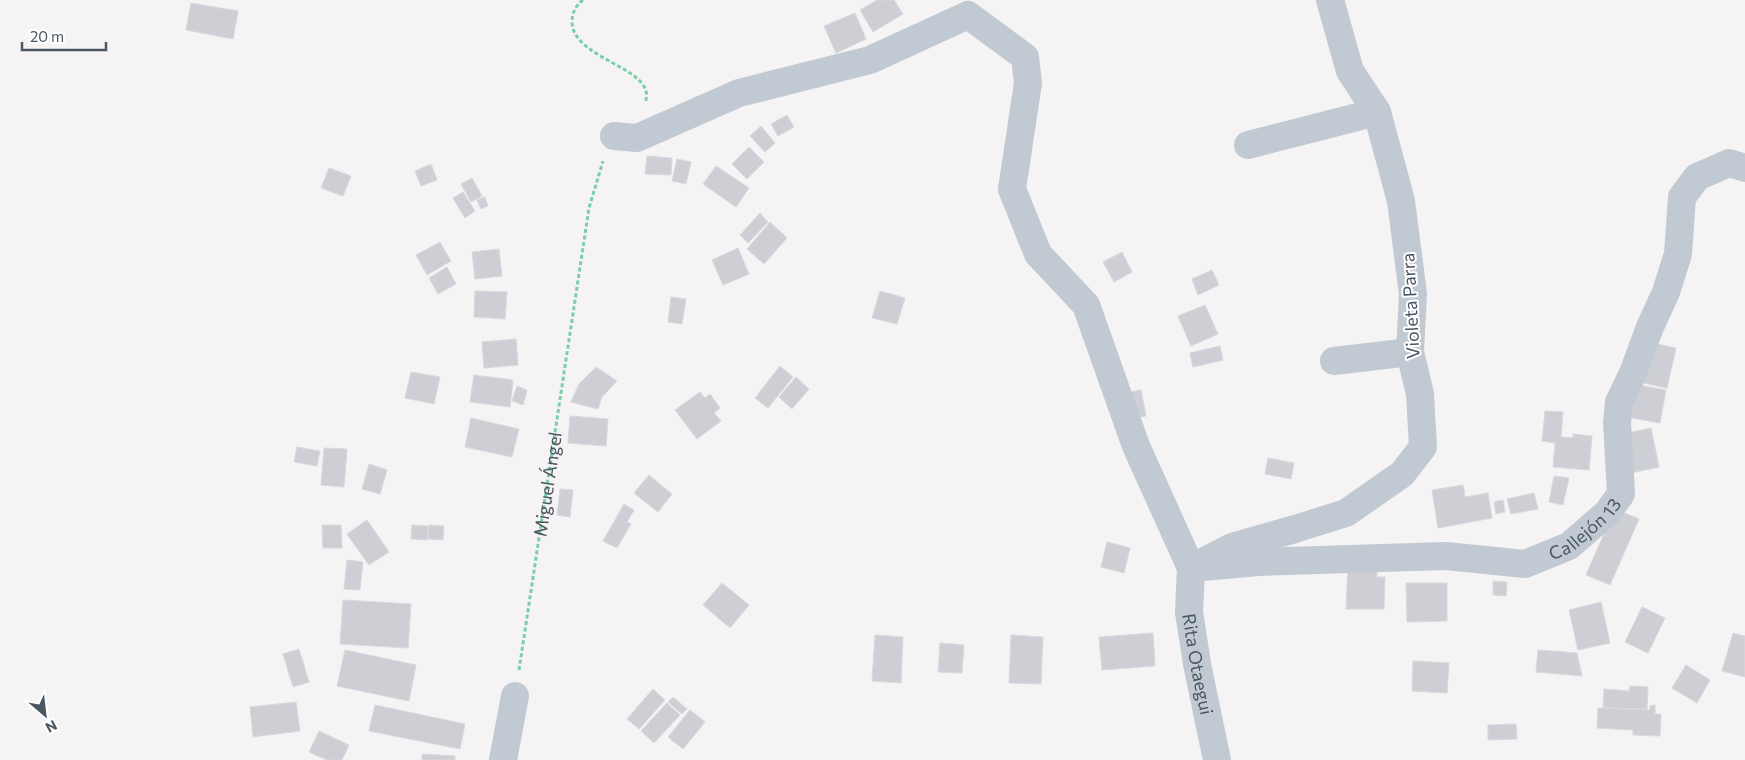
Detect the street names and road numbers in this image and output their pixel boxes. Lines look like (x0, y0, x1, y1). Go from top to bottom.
street label: Violeta Parra (1396, 252, 1424, 360)
street label: Miguel Ángel (528, 430, 566, 538)
street label: Callejón 13 (1545, 493, 1625, 564)
street label: Rita Otaegui (1178, 612, 1218, 717)

